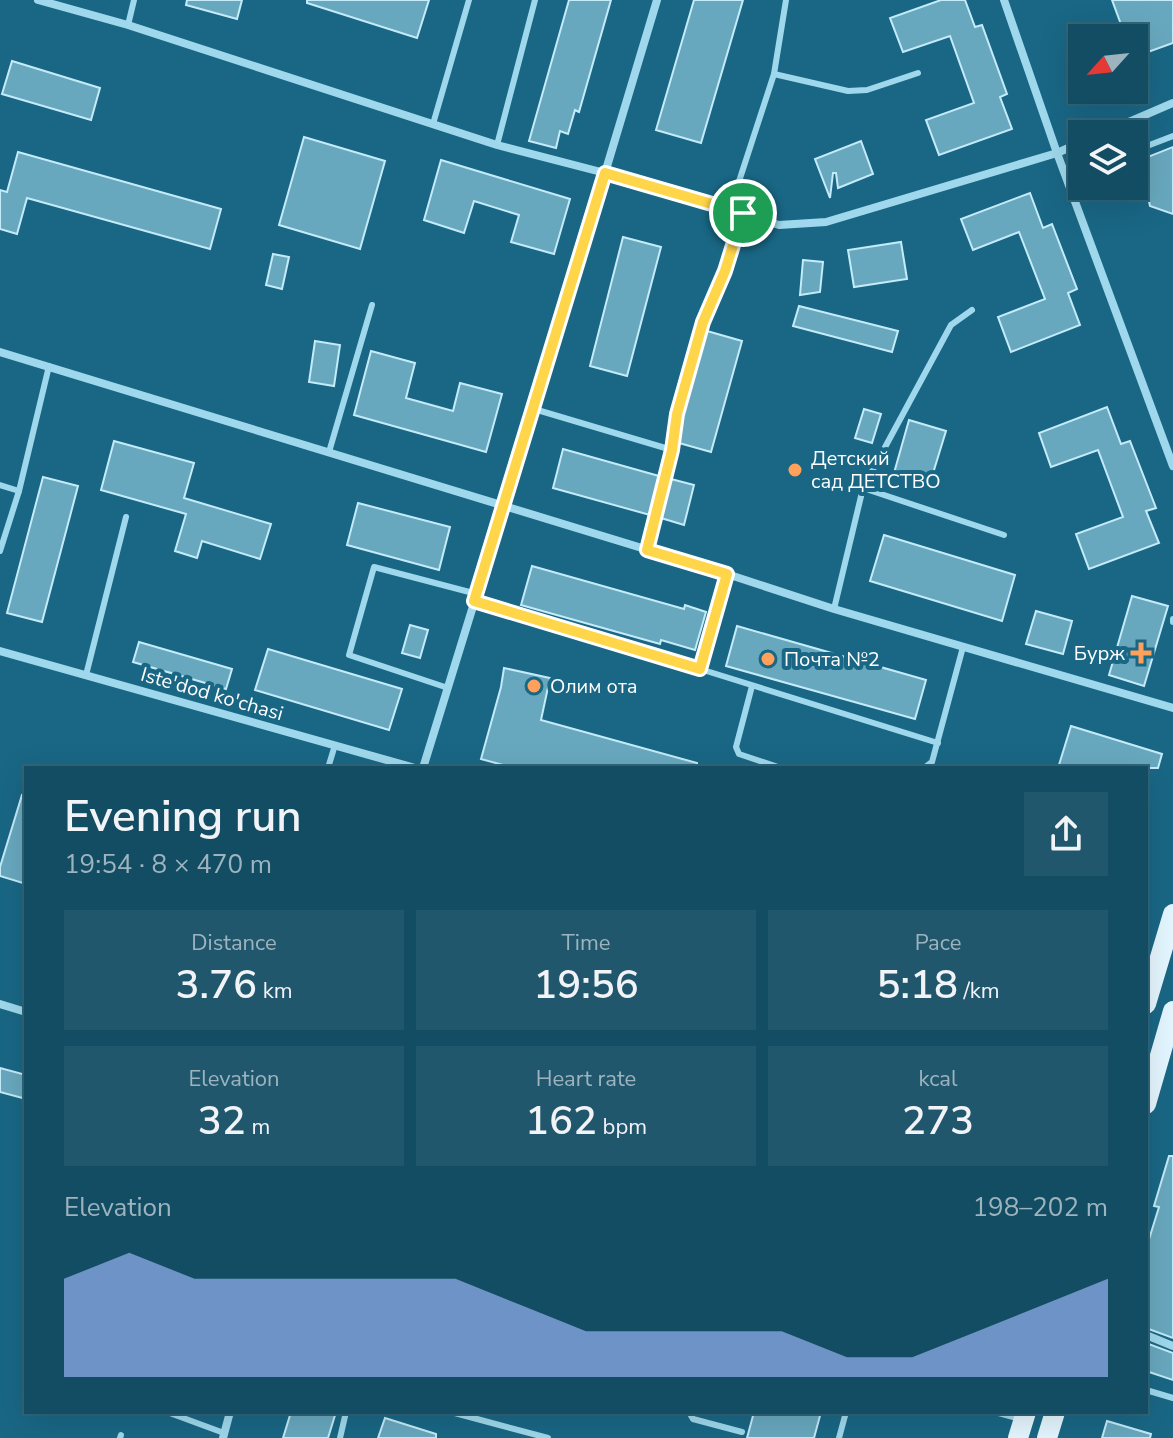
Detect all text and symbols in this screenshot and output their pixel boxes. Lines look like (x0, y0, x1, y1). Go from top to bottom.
north arrow (1068, 24, 1148, 104)
map controls (1068, 24, 1148, 200)
button: layers (1068, 120, 1148, 200)
pin (709, 179, 777, 247)
icon: arrive (721, 191, 765, 235)
place label: Детский сад ДЕТСТВО (811, 445, 941, 495)
marker: Детский сад ДЕТСТВО (786, 461, 804, 479)
place label: Бурж (1074, 640, 1125, 667)
marker: Бурж (1132, 644, 1150, 662)
place label: Почта №2 (784, 646, 880, 673)
marker: Почта №2 (759, 650, 777, 668)
street label: Iste'dod ko'chasi (138, 661, 286, 727)
place label: Олим ота (550, 673, 638, 700)
marker: Олим ота (525, 677, 543, 695)
text: Evening run (64, 787, 302, 847)
button: share (1024, 792, 1108, 876)
text: 19:54 · 8 × 470 m (64, 847, 272, 882)
text: Distance (191, 928, 277, 958)
text: Time (562, 928, 610, 958)
text: Pace (915, 928, 961, 958)
text: 3.76 (176, 958, 257, 1012)
text: 19:56 (533, 958, 639, 1012)
text: 5:18 (876, 958, 958, 1012)
text: km (257, 976, 292, 1006)
text: /km (958, 976, 1000, 1006)
text: Elevation (188, 1064, 280, 1094)
text: Heart rate (536, 1064, 636, 1094)
text: kcal (919, 1064, 958, 1094)
text: 32 (198, 1094, 246, 1148)
text: 162 (525, 1094, 597, 1148)
text: 273 (902, 1094, 974, 1148)
text: m (246, 1112, 270, 1142)
text: bpm (597, 1112, 647, 1142)
text: Elevation (64, 1190, 172, 1225)
text: 198–202 m (972, 1190, 1108, 1225)

